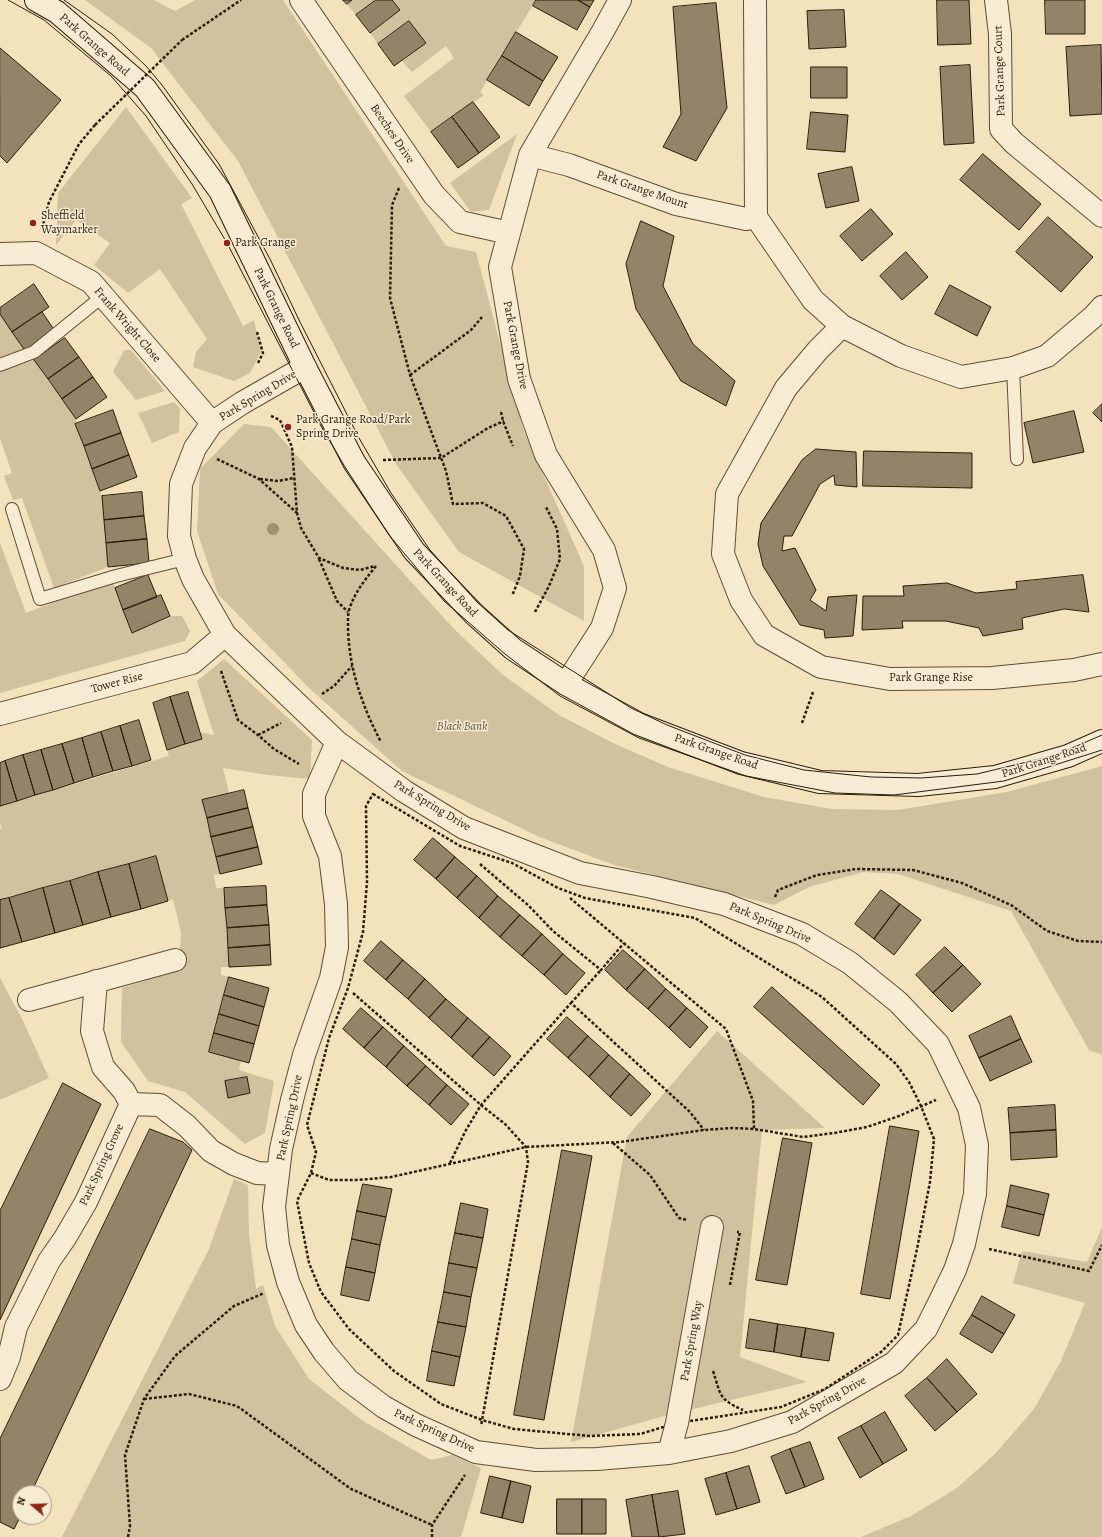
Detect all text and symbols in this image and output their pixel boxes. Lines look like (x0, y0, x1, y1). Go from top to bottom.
street label: Park Grange Road (56, 11, 132, 79)
street label: Park Grange Court (991, 25, 1009, 117)
street label: Beeches Drive (367, 101, 417, 167)
street label: Park Grange Mount (594, 168, 690, 212)
place label: Sheffield Waymarker (41, 209, 98, 237)
marker: Sheffield Waymarker (28, 218, 38, 228)
place label: Park Grange (235, 236, 296, 250)
marker: Park Grange (222, 238, 232, 248)
street label: Park Grange Road (250, 265, 302, 351)
street label: Frank Wright Close (90, 284, 164, 366)
street label: Park Grange Drive (499, 299, 531, 391)
street label: Park Spring Drive (217, 367, 299, 425)
place label: Park Grange Road/Park Spring Drive (296, 413, 411, 441)
marker: Park Grange Road/Park Spring Drive (283, 422, 293, 432)
street label: Park Grange Road (410, 546, 480, 620)
street label: Tower Rise (90, 669, 144, 697)
street label: Park Grange Rise (889, 671, 973, 685)
park label: Black Bank (437, 720, 487, 734)
street label: Park Grange Road (672, 731, 760, 773)
street label: Park Grange Road (1000, 741, 1088, 781)
street label: Park Spring Drive (391, 777, 473, 835)
street label: Park Spring Drive (727, 899, 813, 947)
street label: Park Spring Drive (274, 1074, 306, 1162)
street label: Park Spring Grove (77, 1122, 127, 1208)
street label: Park Spring Way (678, 1300, 706, 1382)
street label: Park Spring Drive (785, 1373, 869, 1429)
street label: Park Spring Drive (391, 1406, 477, 1456)
north arrow (12, 1485, 52, 1525)
text: N (13, 1495, 30, 1507)

